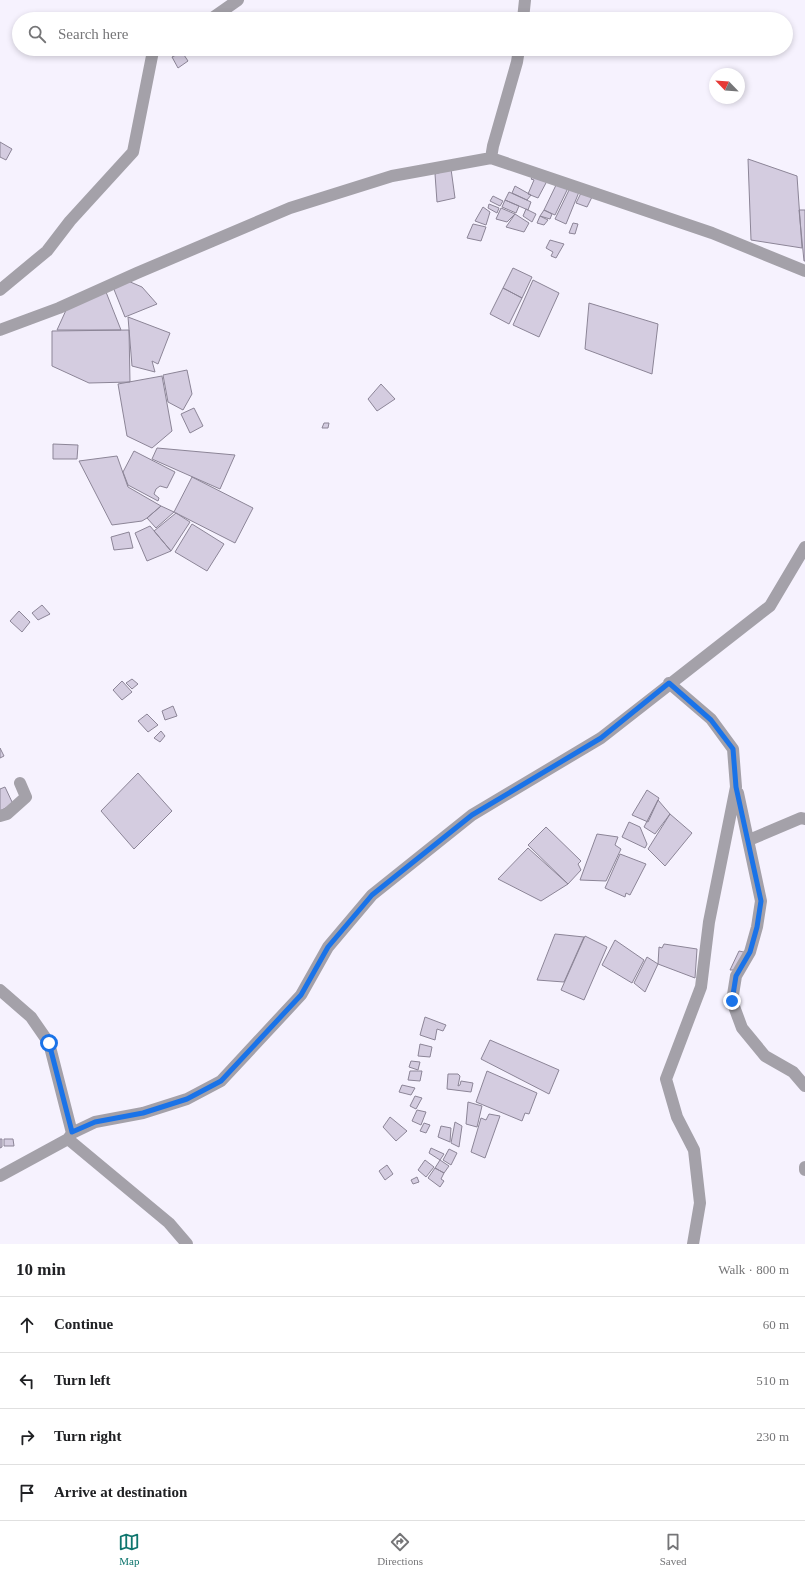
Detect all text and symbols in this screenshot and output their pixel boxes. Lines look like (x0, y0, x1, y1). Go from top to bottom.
search box (12, 12, 793, 56)
icon: search (26, 23, 48, 45)
text: Search here (58, 26, 128, 42)
north arrow (709, 68, 745, 104)
route end (723, 992, 741, 1010)
route start (40, 1034, 58, 1052)
text: 10 min (16, 1260, 66, 1279)
text: Walk · 800 m (718, 1262, 789, 1277)
icon: ahead (16, 1314, 38, 1336)
text: Continue (54, 1316, 113, 1332)
text: 60 m (763, 1317, 789, 1332)
icon: left (16, 1370, 38, 1392)
text: Turn left (54, 1372, 111, 1388)
text: 510 m (756, 1373, 789, 1388)
icon: right (16, 1426, 38, 1448)
text: Turn right (54, 1428, 121, 1444)
text: 230 m (756, 1429, 789, 1444)
icon: arrive (16, 1482, 38, 1504)
text: Arrive at destination (54, 1484, 187, 1500)
tab: Map (118, 1531, 140, 1567)
tab: Directions (377, 1531, 423, 1567)
tab: Saved (660, 1531, 687, 1567)

